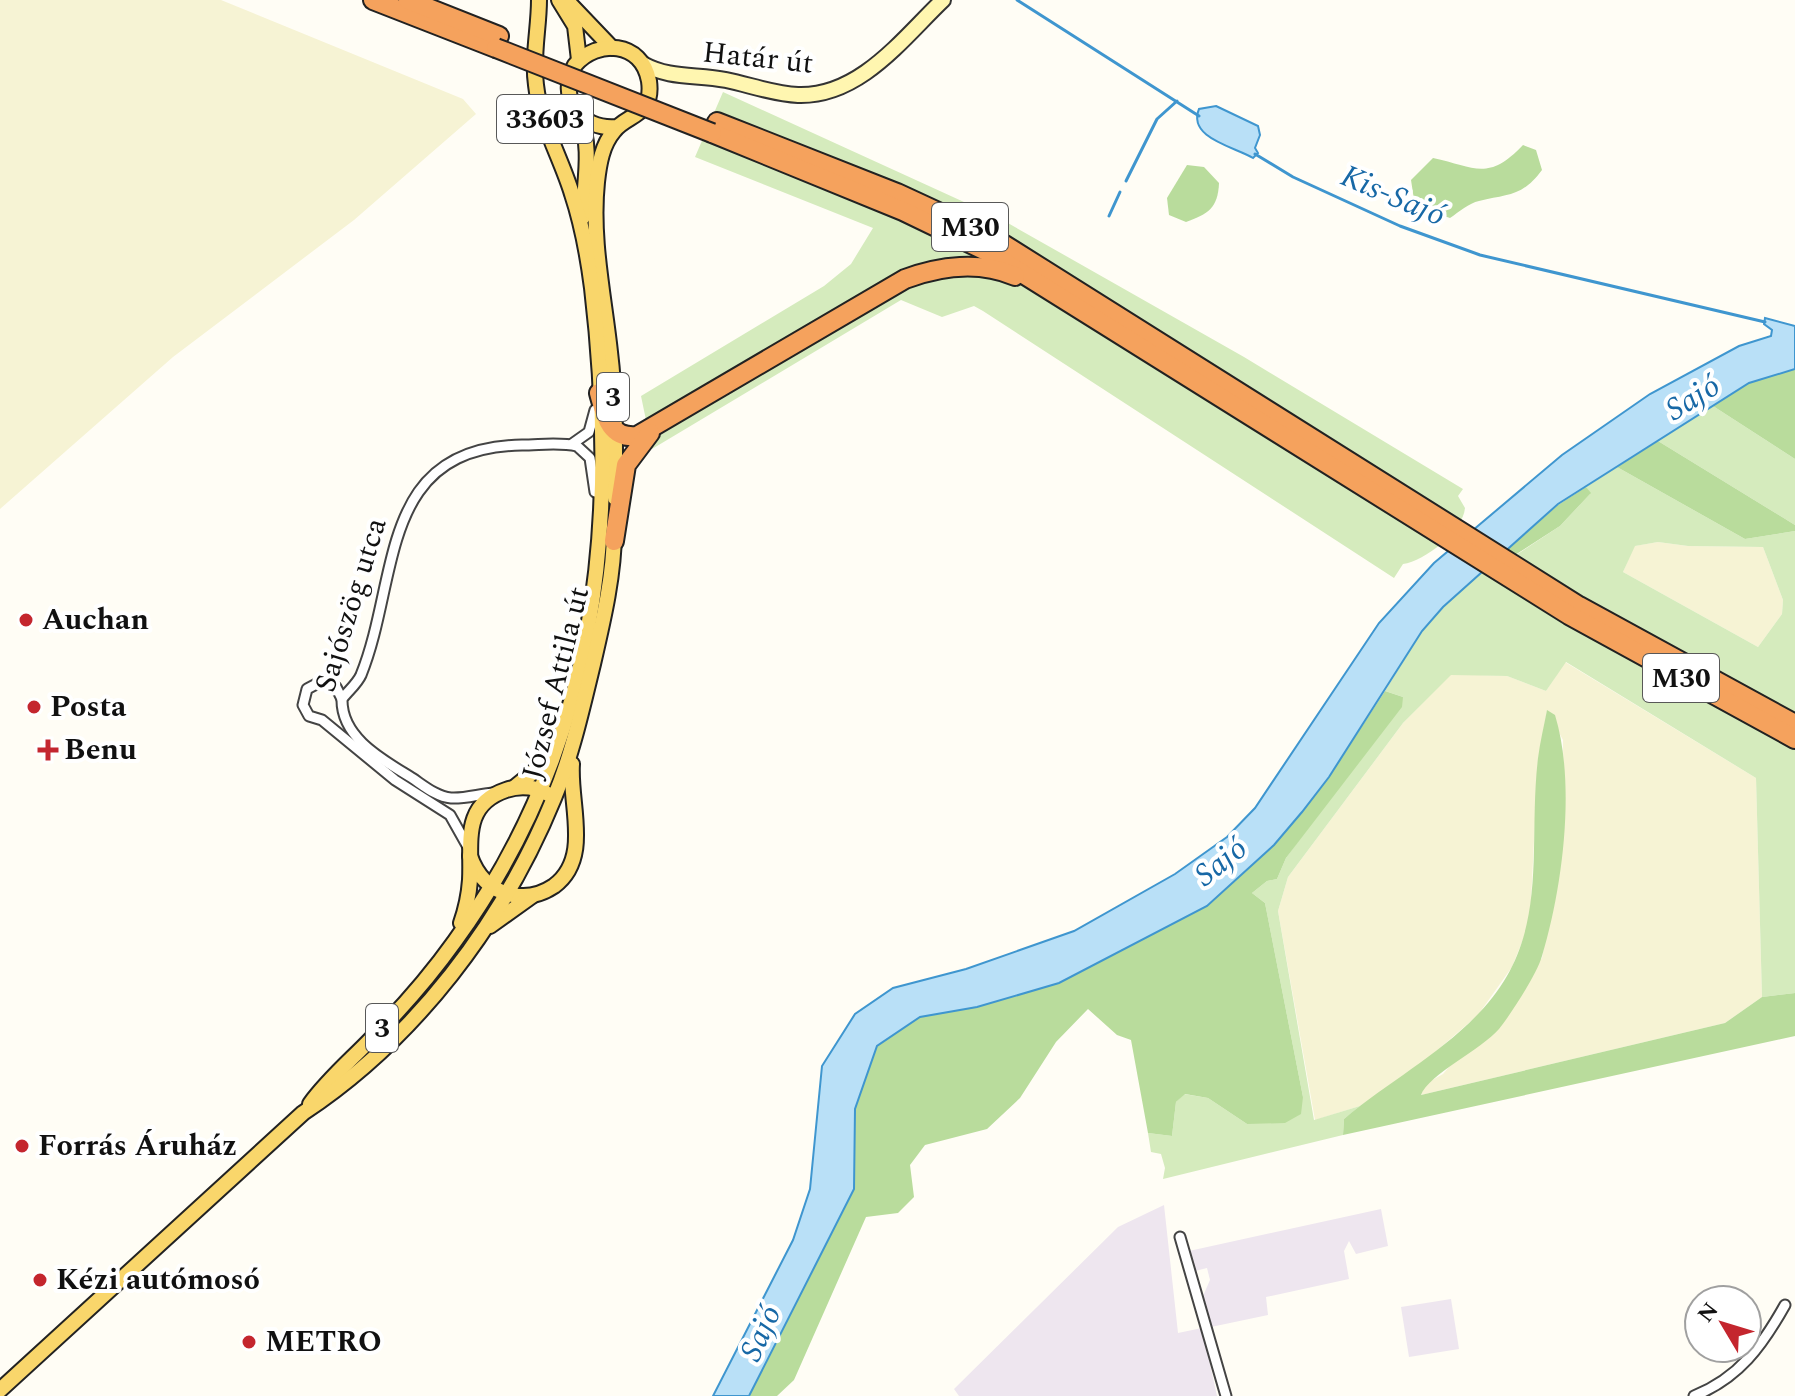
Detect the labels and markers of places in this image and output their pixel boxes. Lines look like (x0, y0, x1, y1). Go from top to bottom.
place label: Auchan (42, 597, 149, 643)
marker: Auchan (17, 611, 35, 629)
place label: Posta (50, 684, 127, 730)
marker: Posta (25, 698, 43, 716)
place label: Benu (64, 727, 137, 773)
marker: Benu (39, 741, 57, 759)
place label: Forrás Áruház (38, 1123, 237, 1169)
marker: Forrás Áruház (13, 1137, 31, 1155)
place label: Kézi autómosó (56, 1257, 260, 1303)
marker: Kézi autómosó (31, 1271, 49, 1289)
place label: METRO (265, 1319, 382, 1365)
marker: METRO (240, 1333, 258, 1351)

